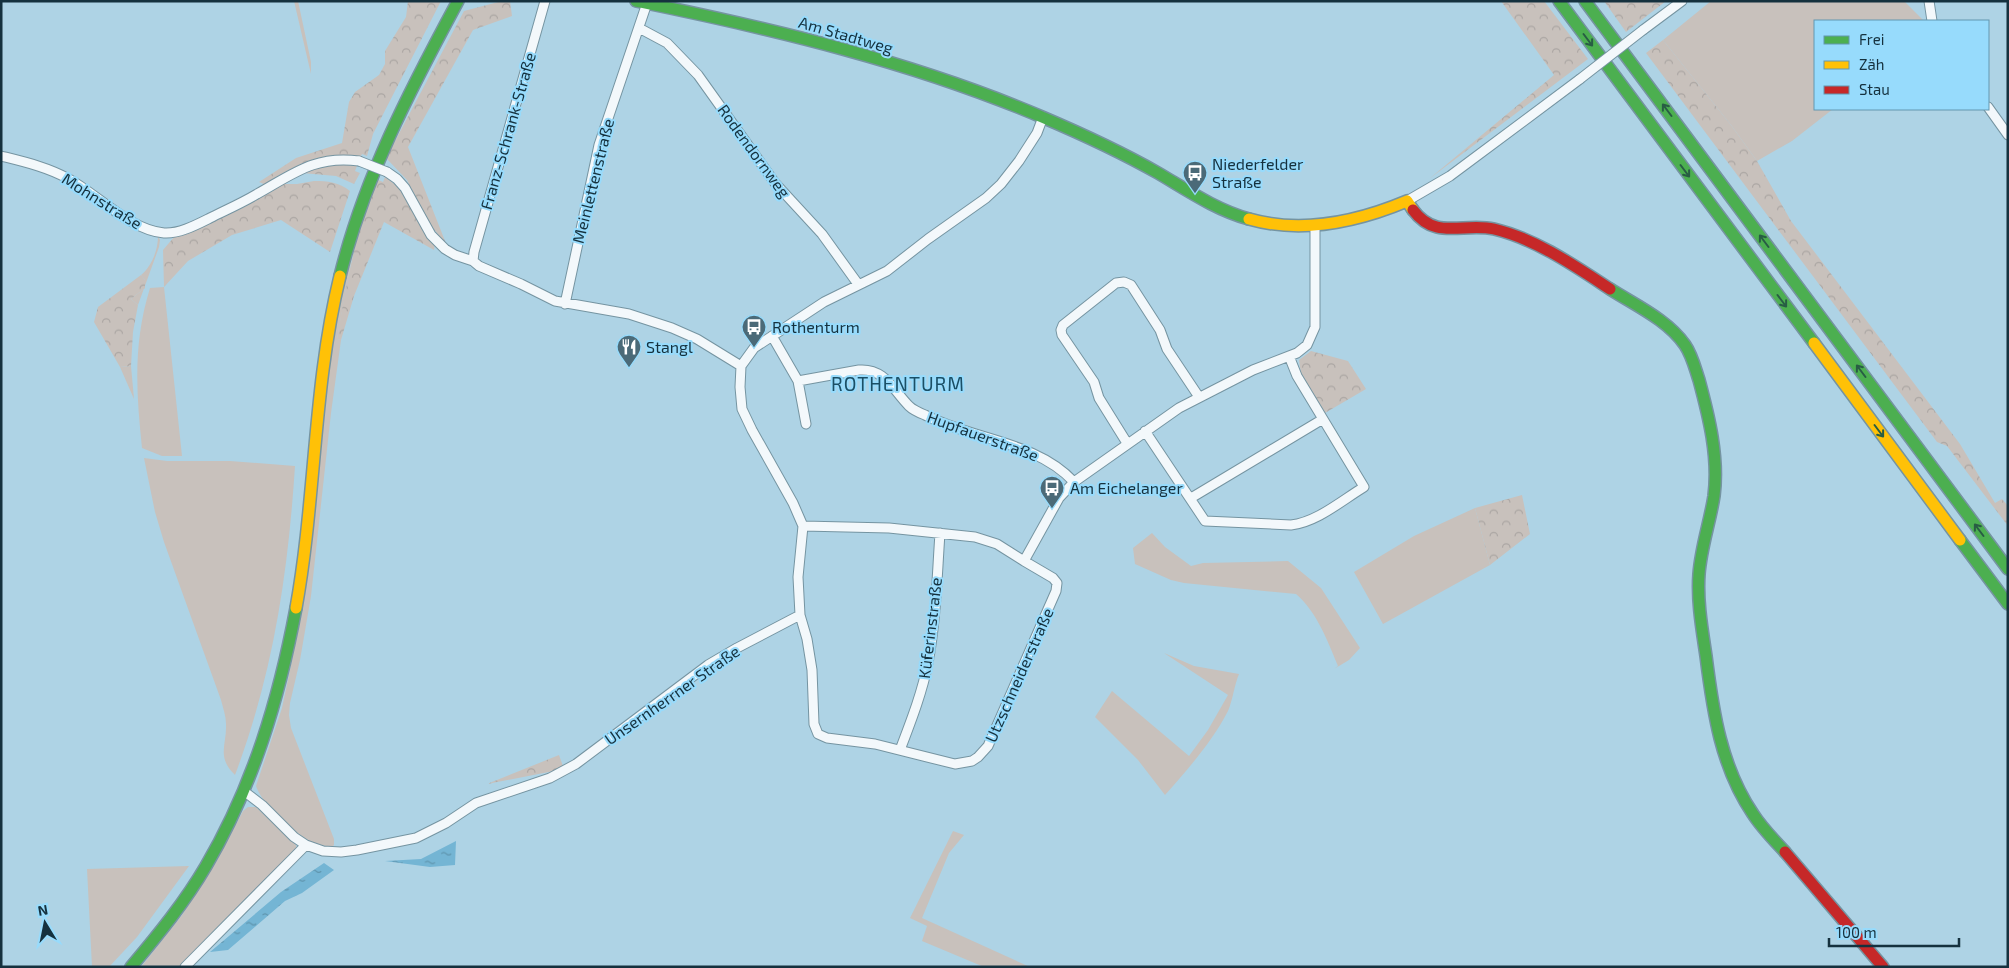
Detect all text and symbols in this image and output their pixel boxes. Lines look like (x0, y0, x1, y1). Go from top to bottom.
street label: Am Stadtweg (797, 12, 896, 57)
legend (1814, 20, 1989, 110)
text: Frei (1859, 30, 1884, 48)
one-way arrow (1583, 33, 1593, 47)
street label: Franz-Schrank-Straße (476, 50, 539, 212)
text: Zäh (1859, 55, 1884, 73)
text: Stau (1859, 80, 1890, 98)
street label: Rodendornweg (714, 100, 795, 201)
one-way arrow (1661, 104, 1672, 117)
street label: Meinlettenstraße (568, 116, 617, 245)
place label: Niederfelder Straße (1212, 154, 1304, 191)
bus stop icon: Niederfelder Straße (1182, 160, 1208, 194)
one-way arrow (1680, 164, 1690, 178)
street label: Mohnstraße (59, 169, 146, 233)
one-way arrow (1758, 235, 1769, 248)
one-way arrow (1777, 294, 1787, 308)
bus stop icon: Rothenturm (741, 314, 767, 348)
place label: Rothenturm (772, 317, 860, 336)
restaurant icon: Stangl (616, 334, 642, 368)
place label: Stangl (646, 337, 693, 356)
one-way arrow (1855, 365, 1866, 378)
district label: ROTHENTURM (831, 372, 965, 395)
street label: Hupfauerstraße (925, 407, 1041, 464)
one-way arrow (1874, 424, 1884, 438)
bus stop icon: Am Eichelanger (1039, 475, 1065, 509)
place label: Am Eichelanger (1070, 478, 1183, 497)
one-way arrow (1973, 524, 1984, 537)
street label: Küferinstraße (914, 576, 945, 679)
street label: Utzschneiderstraße (980, 605, 1057, 745)
street label: Unsernherrner Straße (601, 641, 743, 748)
north arrow (20, 898, 70, 948)
text: N (36, 900, 49, 919)
scale bar (1829, 916, 1959, 948)
text: 100 m (1836, 923, 1877, 941)

